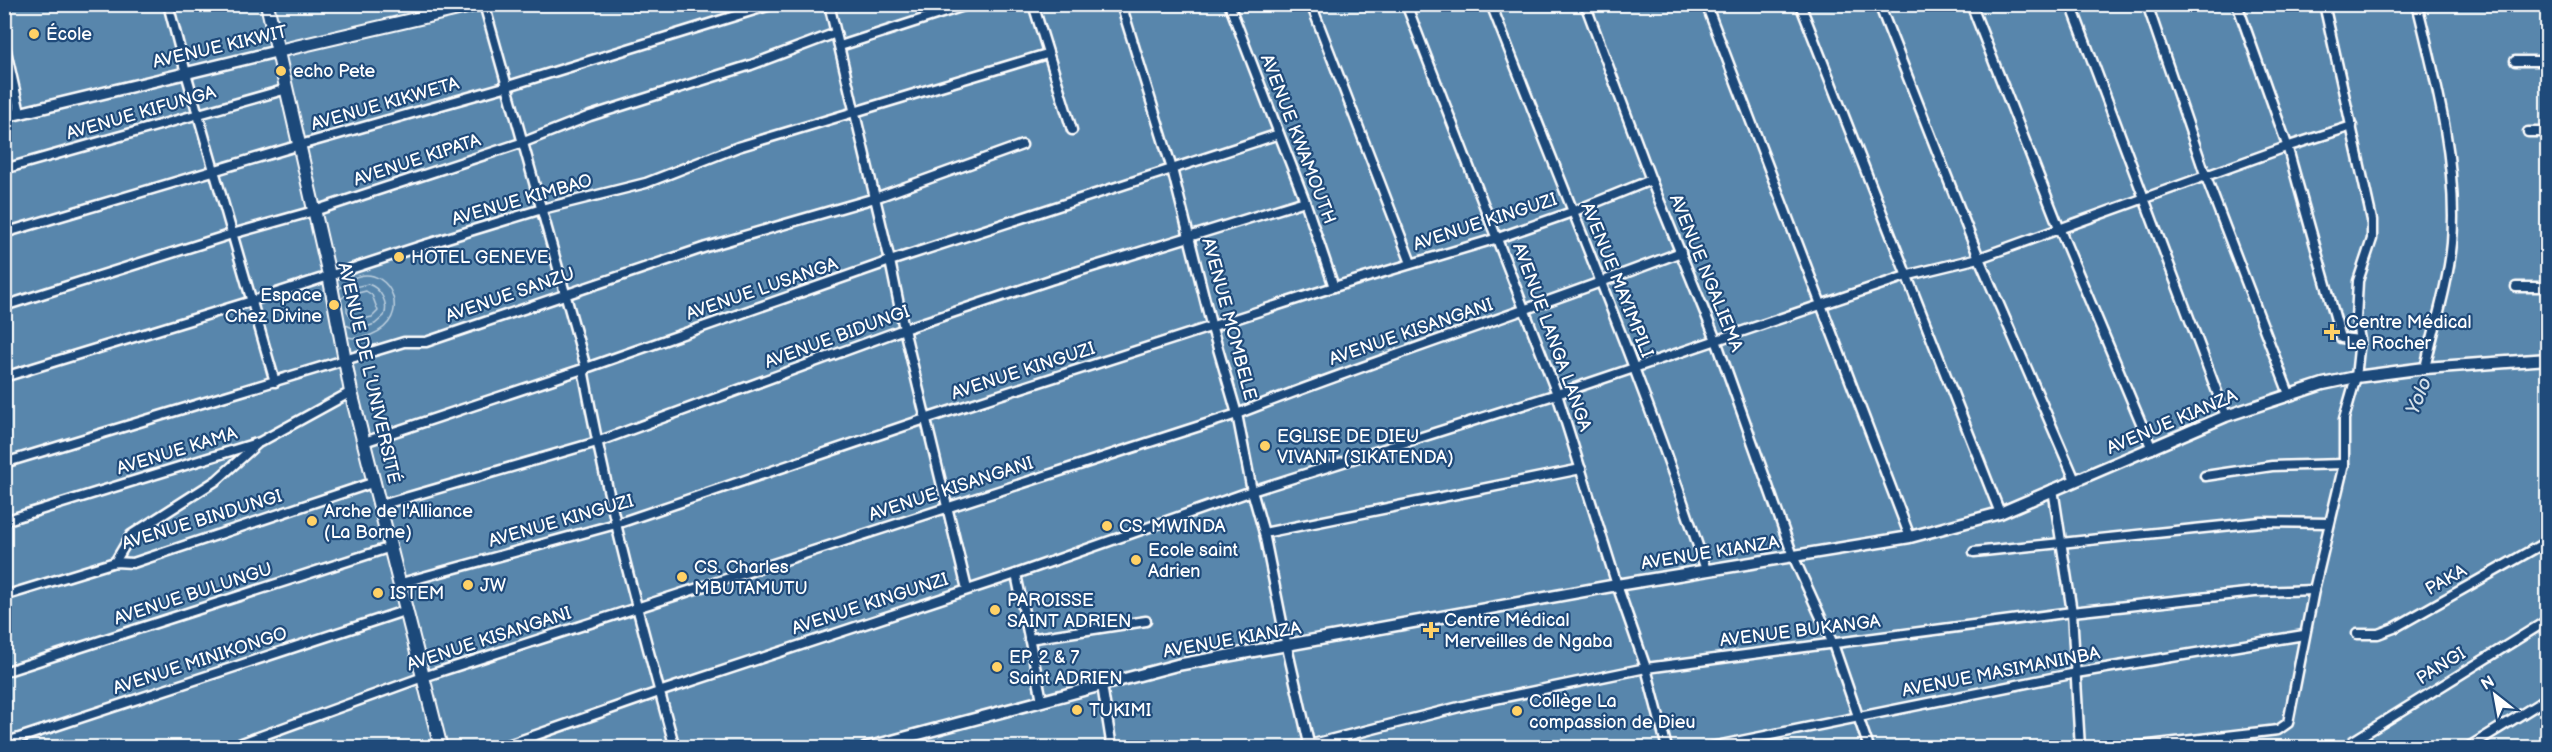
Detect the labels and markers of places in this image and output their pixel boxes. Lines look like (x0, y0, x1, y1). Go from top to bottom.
place label: École (46, 22, 92, 45)
marker: École (27, 27, 41, 41)
place label: echo Pete (293, 61, 376, 82)
marker: echo Pete (274, 64, 288, 78)
place label: HOTEL GENEVE (411, 247, 549, 268)
marker: HOTEL GENEVE (392, 250, 406, 264)
place label: Espace Chez Divine (225, 285, 322, 327)
marker: Espace Chez Divine (327, 298, 341, 312)
place label: Centre Médical Le Rocher (2346, 312, 2472, 354)
marker: Centre Médical Le Rocher (2323, 323, 2341, 341)
place label: EGLISE DE DIEU VIVANT (SIKATENDA) (1277, 426, 1454, 468)
marker: EGLISE DE DIEU VIVANT (SIKATENDA) (1258, 439, 1272, 453)
place label: Arche de l'Alliance (La Borne) (324, 501, 473, 543)
marker: Arche de l'Alliance (La Borne) (305, 514, 319, 528)
place label: CS. MWINDA (1119, 516, 1226, 537)
marker: CS. MWINDA (1100, 519, 1114, 533)
place label: Ecole saint Adrien (1148, 540, 1239, 582)
marker: Ecole saint Adrien (1129, 553, 1143, 567)
place label: CS. Charles MBUTAMUTU (694, 557, 808, 599)
marker: CS. Charles MBUTAMUTU (675, 570, 689, 584)
place label: JW (480, 575, 507, 596)
marker: JW (461, 578, 475, 592)
place label: ISTEM (390, 583, 444, 604)
marker: ISTEM (371, 586, 385, 600)
place label: PAROISSE SAINT ADRIEN (1007, 590, 1132, 632)
marker: PAROISSE SAINT ADRIEN (988, 603, 1002, 617)
place label: Centre Médical Merveilles de Ngaba (1444, 610, 1613, 652)
marker: Centre Médical Merveilles de Ngaba (1422, 621, 1440, 639)
place label: EP. 2 & 7 Saint ADRIEN (1009, 647, 1123, 689)
marker: EP. 2 & 7 Saint ADRIEN (990, 660, 1004, 674)
place label: Collège La compassion de Dieu (1529, 691, 1695, 733)
place label: TUKIMI (1089, 700, 1151, 721)
marker: TUKIMI (1070, 703, 1084, 717)
marker: Collège La compassion de Dieu (1510, 704, 1524, 718)

